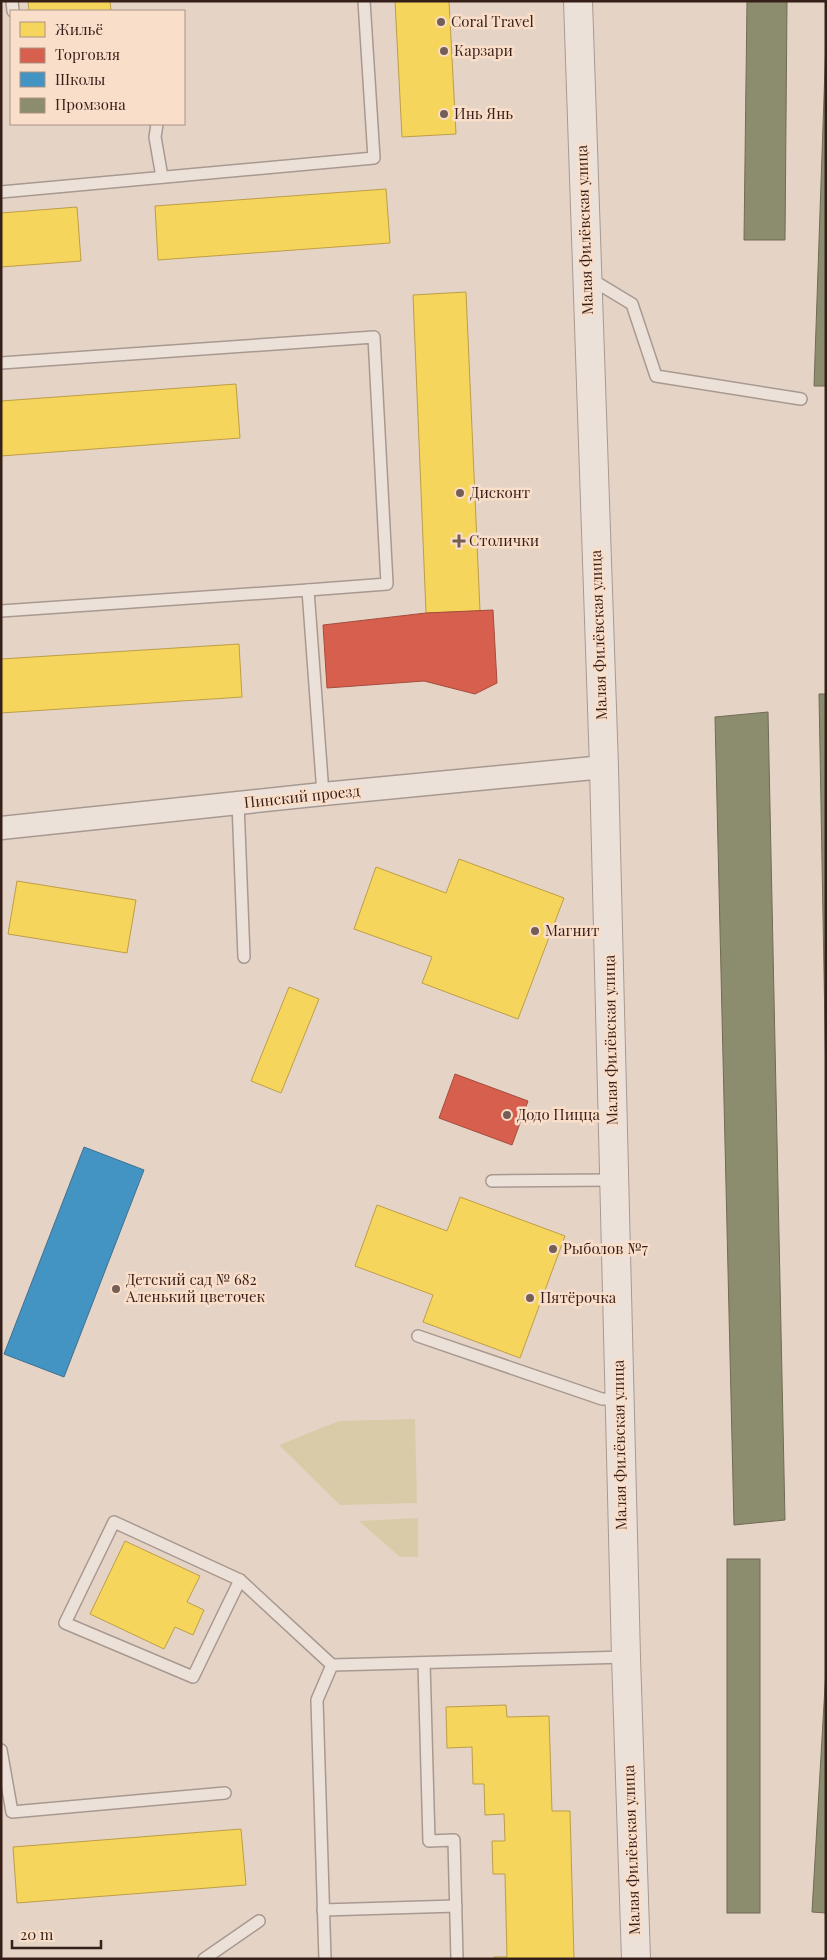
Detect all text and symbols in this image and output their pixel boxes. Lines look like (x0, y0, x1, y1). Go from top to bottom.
legend (10, 10, 185, 125)
place label: Coral Travel (451, 11, 534, 31)
marker: Coral Travel (435, 16, 447, 28)
text: Жильё (55, 19, 103, 39)
place label: Карзари (454, 40, 513, 60)
text: Торговля (55, 44, 120, 64)
marker: Карзари (438, 45, 450, 57)
text: Школы (55, 69, 105, 89)
text: Промзона (55, 94, 126, 114)
place label: Инь Янь (454, 103, 513, 123)
marker: Инь Янь (438, 108, 450, 120)
street label: Малая Филёвская улица (571, 144, 597, 315)
place label: Дисконт (470, 482, 530, 502)
marker: Дисконт (454, 487, 466, 499)
place label: Столички (469, 530, 539, 550)
marker: Столички (453, 535, 465, 547)
street label: Малая Филёвская улица (585, 549, 611, 720)
street label: Пинский проезд (243, 780, 361, 812)
place label: Магнит (545, 920, 599, 940)
marker: Магнит (529, 925, 541, 937)
street label: Малая Филёвская улица (599, 954, 621, 1125)
place label: Додо Пицца (517, 1104, 601, 1124)
marker: Додо Пицца (501, 1109, 513, 1121)
place label: Рыболов №7 (563, 1238, 648, 1258)
marker: Рыболов №7 (547, 1243, 559, 1255)
place label: Детский сад № 682 Аленький цветочек (125, 1269, 266, 1306)
marker: Детский сад № 682 Аленький цветочек (110, 1283, 122, 1295)
place label: Пятёрочка (540, 1287, 617, 1307)
marker: Пятёрочка (524, 1292, 536, 1304)
street label: Малая Филёвская улица (608, 1359, 630, 1530)
street label: Малая Филёвская улица (618, 1764, 644, 1935)
scale bar (12, 1918, 101, 1950)
text: 20 m (20, 1924, 54, 1944)

